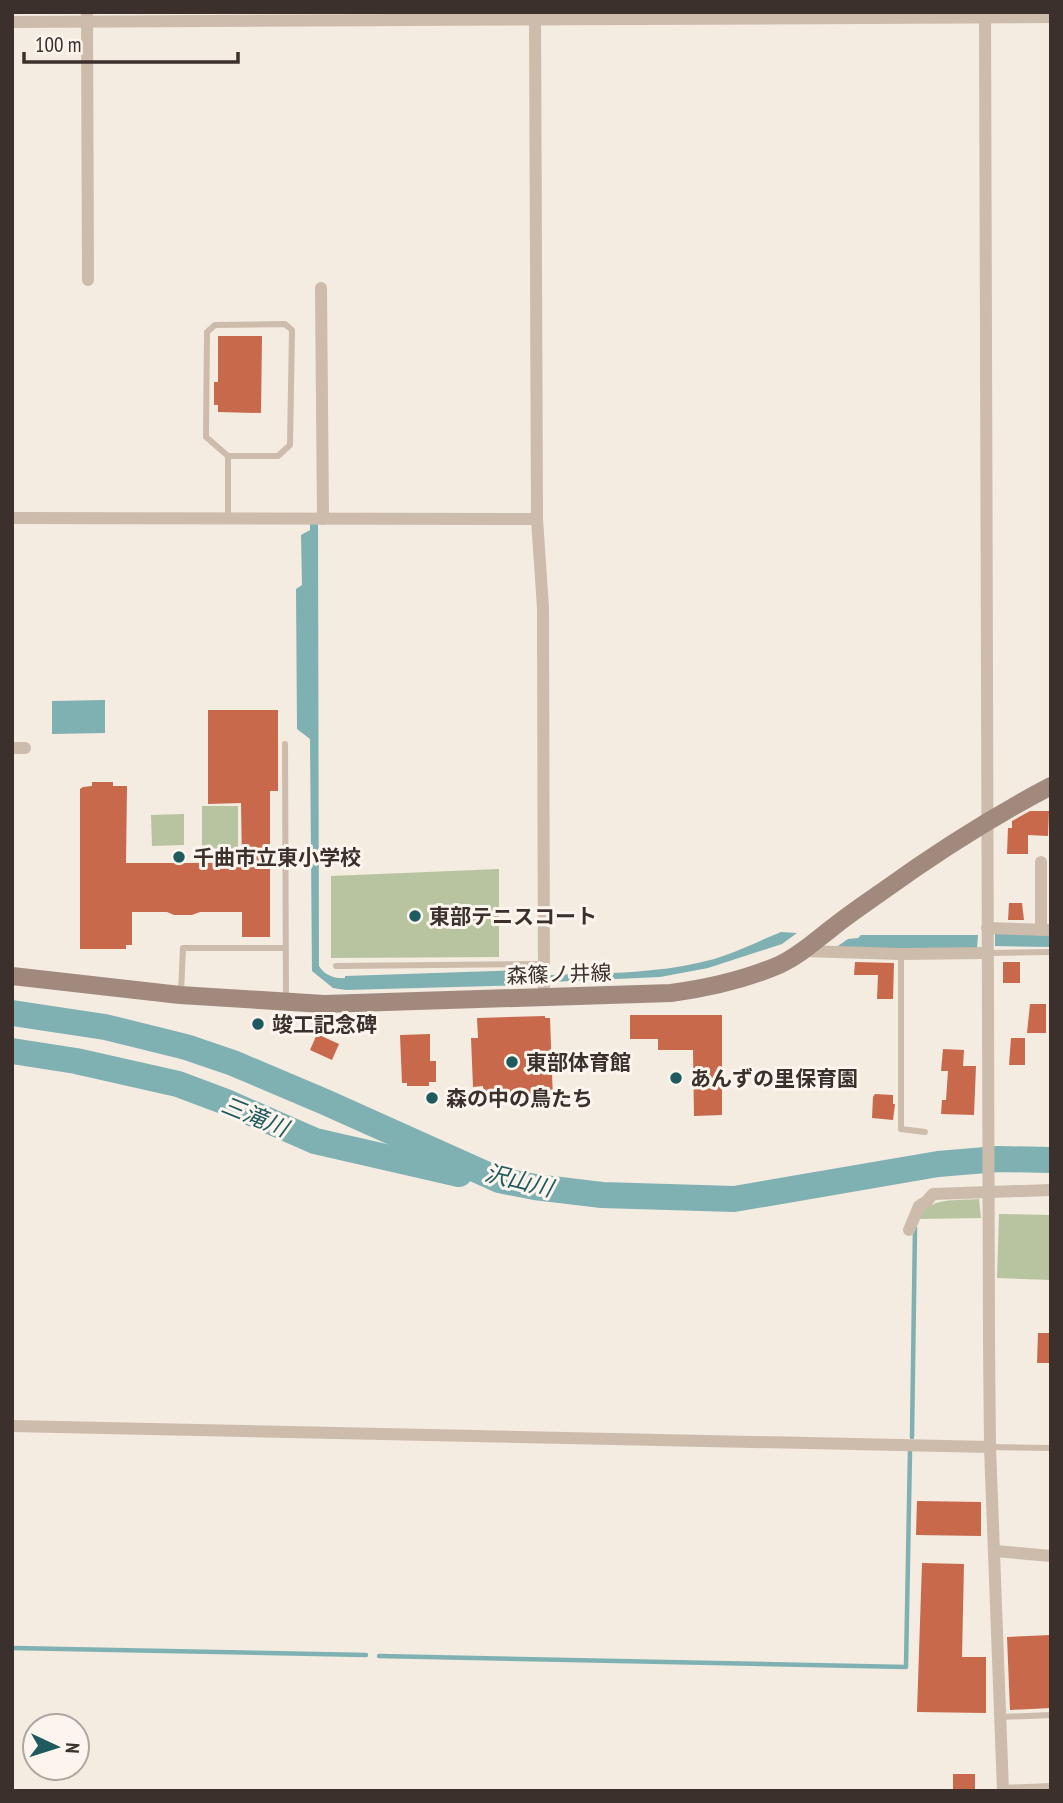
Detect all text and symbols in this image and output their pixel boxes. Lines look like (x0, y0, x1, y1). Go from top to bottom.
scale bar (24, 21, 238, 65)
text: 100 m (35, 31, 81, 58)
place label: 千曲市立東小学校 (193, 844, 361, 871)
marker: 千曲市立東小学校 (171, 849, 187, 865)
place label: 東部テニスコート (429, 903, 597, 930)
marker: 東部テニスコート (407, 908, 423, 924)
street label: 森篠ノ井線 (506, 959, 612, 989)
place label: 竣工記念碑 (272, 1011, 377, 1038)
marker: 竣工記念碑 (250, 1016, 266, 1032)
place label: 東部体育館 (526, 1049, 631, 1076)
marker: 東部体育館 (504, 1054, 520, 1070)
place label: あんずの里保育園 (690, 1065, 858, 1092)
marker: あんずの里保育園 (668, 1070, 684, 1086)
place label: 森の中の鳥たち (446, 1085, 593, 1112)
water label: 三滝川 (218, 1090, 295, 1143)
marker: 森の中の鳥たち (424, 1090, 440, 1106)
water label: 沢山川 (482, 1158, 559, 1203)
north arrow (21, 1712, 91, 1782)
text: N (61, 1742, 85, 1754)

